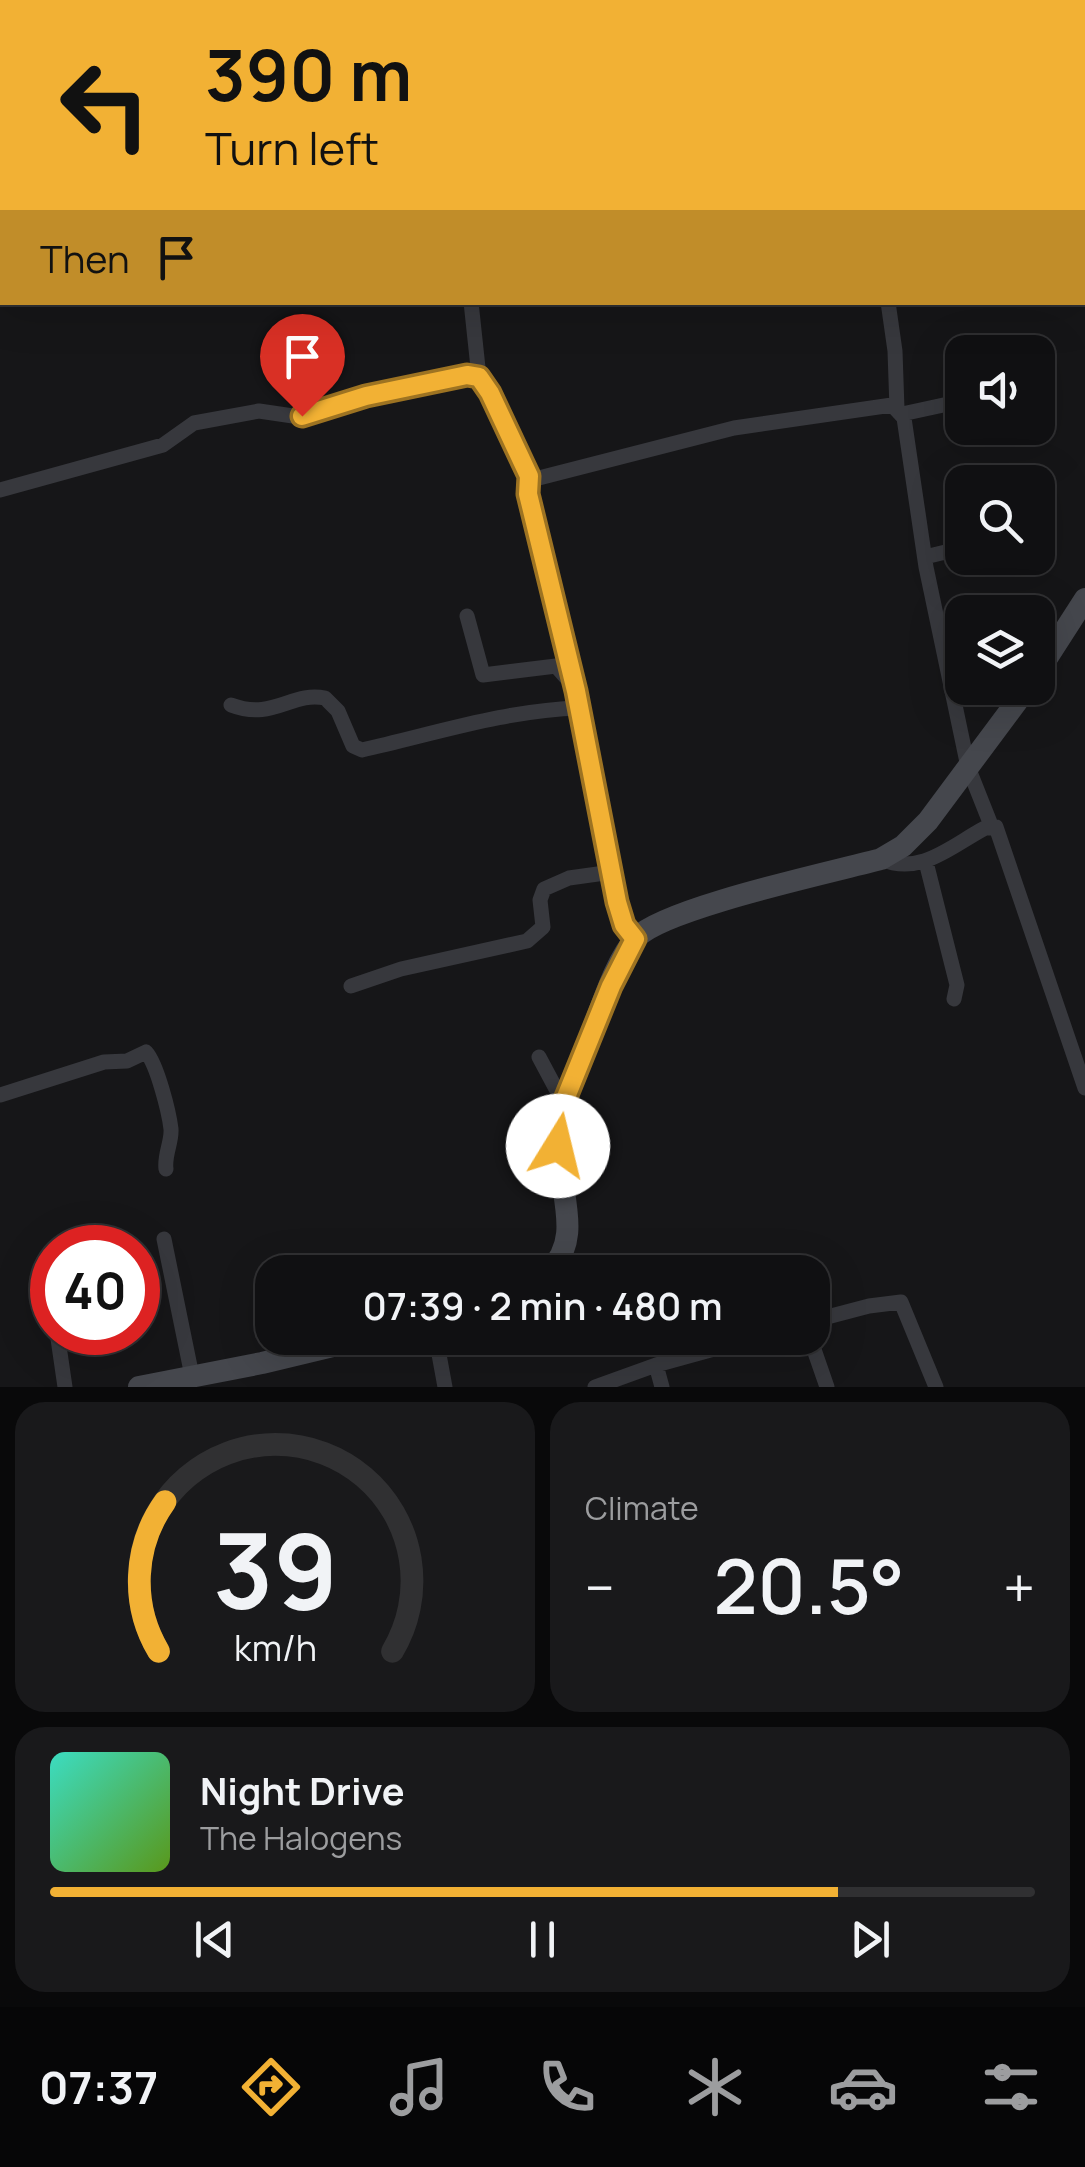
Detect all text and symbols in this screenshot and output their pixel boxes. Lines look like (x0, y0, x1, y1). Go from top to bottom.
text: 390 m (205, 26, 412, 122)
icon: left (40, 40, 170, 170)
text: Turn left (205, 117, 379, 179)
icon: arrive (149, 230, 204, 285)
text: Then (40, 232, 129, 284)
pin (260, 314, 345, 417)
icon: arrive (275, 329, 330, 384)
map controls (945, 335, 1055, 705)
button: sound (945, 335, 1055, 445)
button: search (945, 465, 1055, 575)
button: layers (945, 595, 1055, 705)
position arrow (506, 1094, 610, 1198)
speed limit sign: 40 (30, 1225, 160, 1355)
text: 07:39 · 2 min · 480 m (363, 1279, 722, 1331)
text: Climate (585, 1486, 699, 1530)
text: 39 (212, 1498, 338, 1640)
text: 20.5° (713, 1534, 905, 1637)
text: − (585, 1549, 615, 1625)
text: + (1003, 1549, 1035, 1625)
text: km/h (233, 1623, 317, 1672)
text: Night Drive (200, 1764, 405, 1816)
text: The Halogens (200, 1816, 402, 1860)
icon: previous (187, 1912, 242, 1967)
icon: pause (515, 1912, 570, 1967)
icon: next (843, 1912, 898, 1967)
icon: directions (236, 2052, 306, 2122)
icon: music (384, 2052, 454, 2122)
icon: phone (532, 2052, 602, 2122)
icon: climate (680, 2052, 750, 2122)
icon: car (828, 2052, 898, 2122)
icon: filters (976, 2052, 1046, 2122)
text: 07:37 (39, 2056, 158, 2118)

